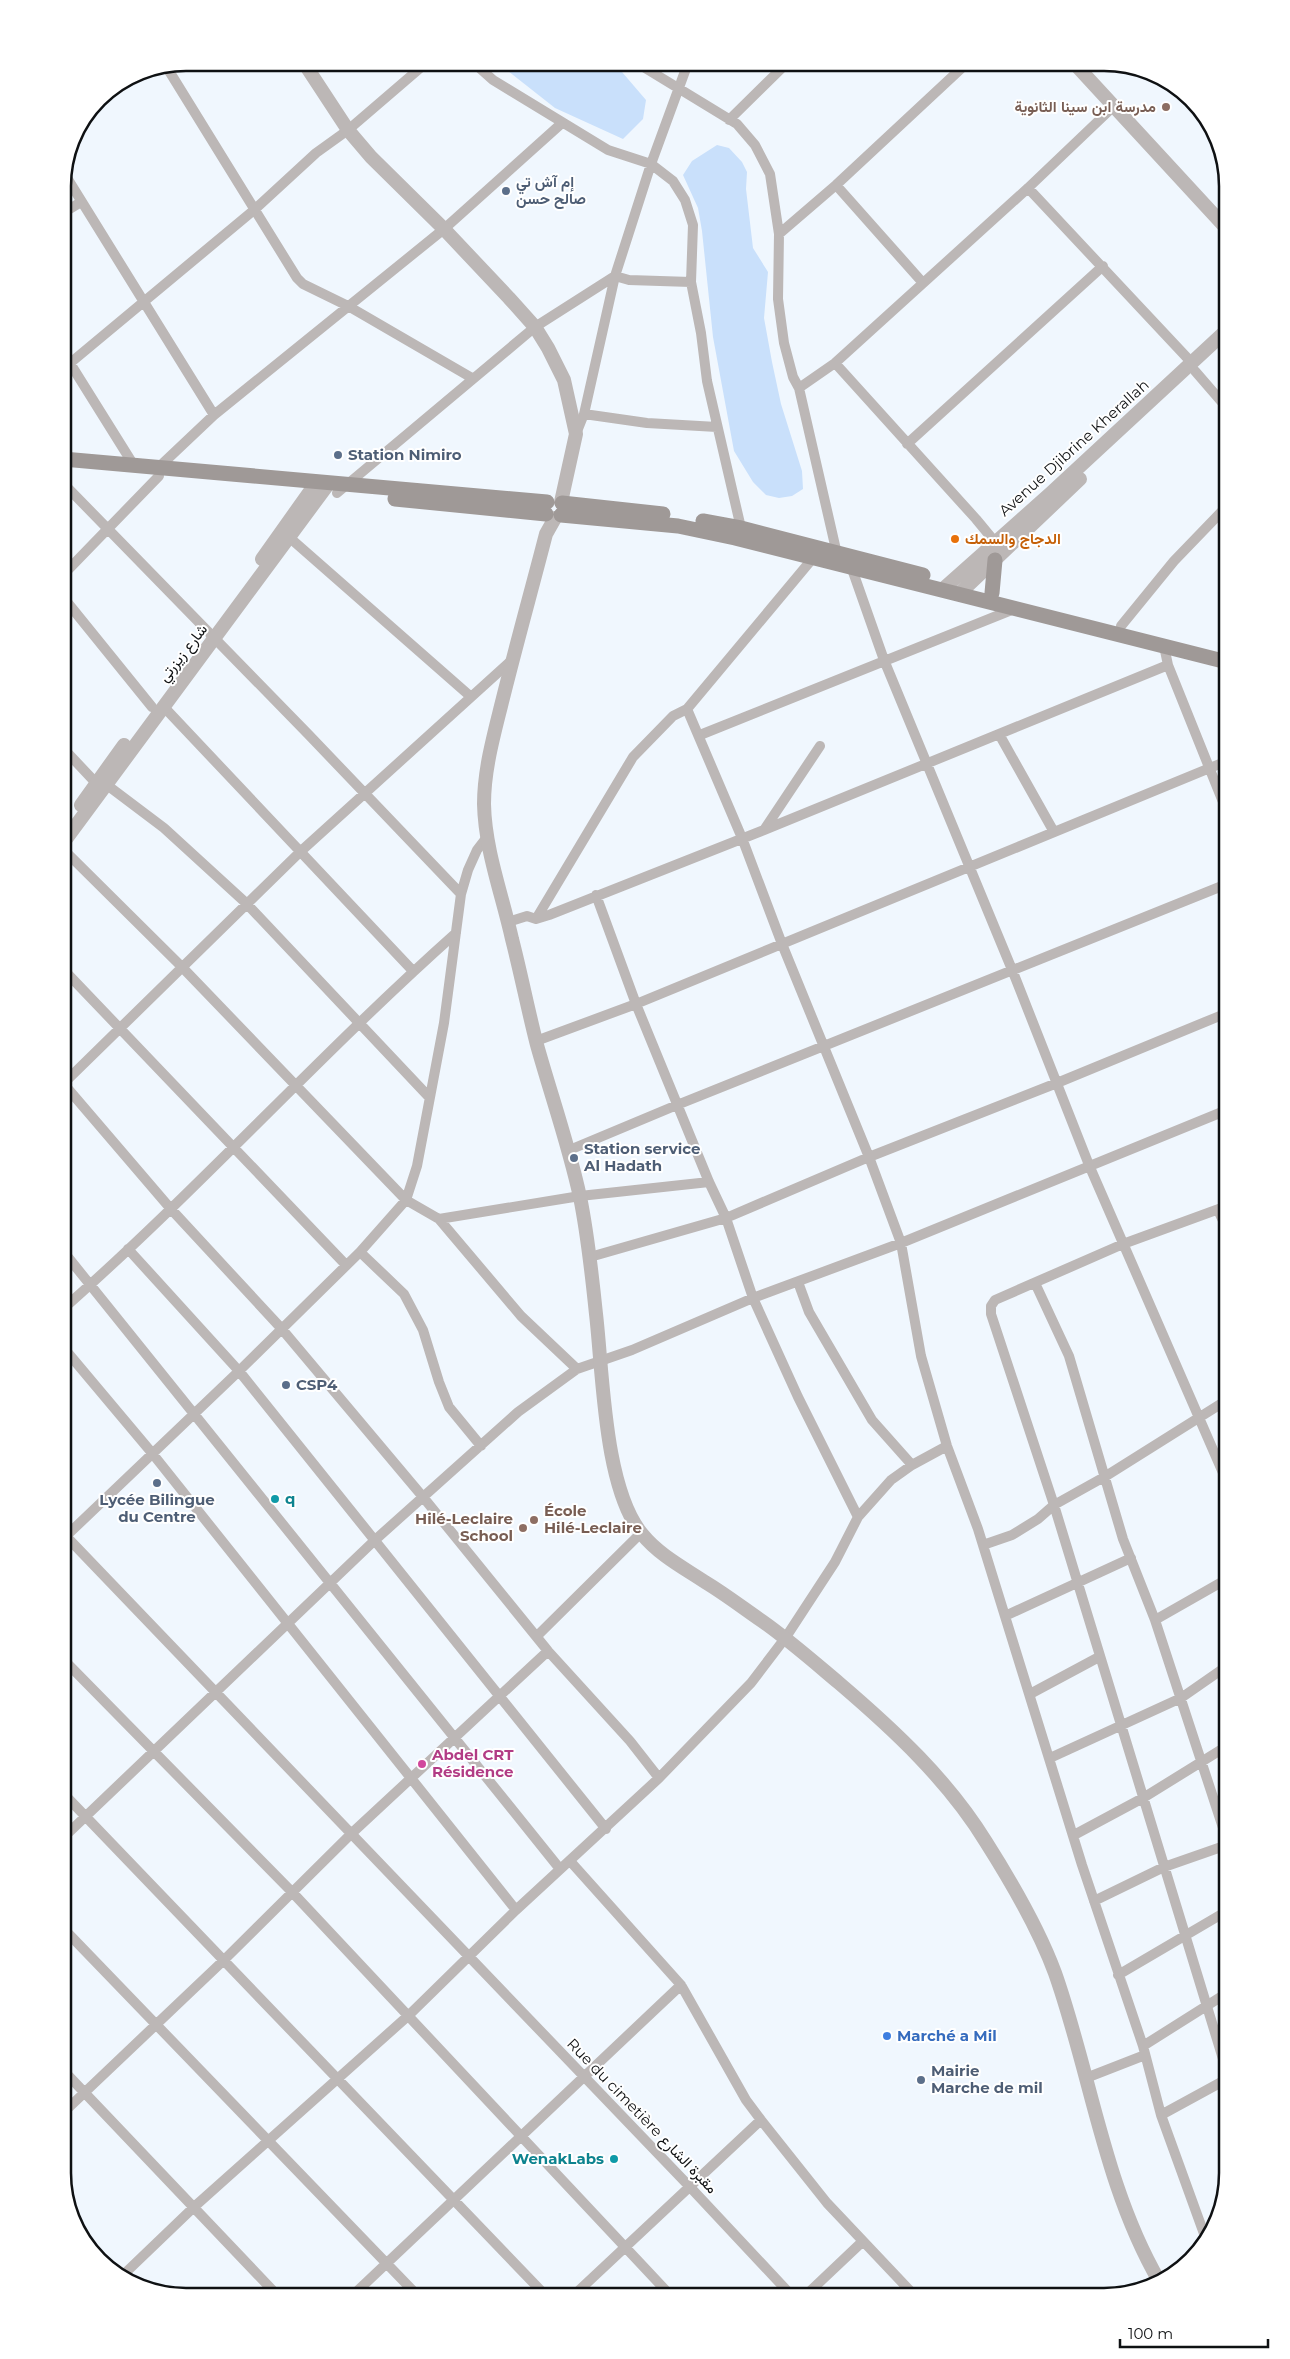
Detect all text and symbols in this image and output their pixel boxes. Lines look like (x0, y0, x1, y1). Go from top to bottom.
place label: مدرسة ابن سينا الثانوية (1015, 97, 1156, 116)
marker: مدرسة ابن سينا الثانوية (1160, 101, 1172, 113)
place label: إم آش تي صالح حسن (516, 172, 586, 209)
marker: إم آش تي صالح حسن (500, 185, 512, 197)
street label: Avenue Djibrine Kherallah (995, 375, 1153, 520)
place label: Station Nimiro (348, 445, 462, 464)
marker: Station Nimiro (332, 449, 344, 461)
place label: الدجاج والسمك (965, 529, 1061, 549)
marker: الدجاج والسمك (949, 533, 961, 545)
street label: شارع زيزرتي (154, 620, 214, 688)
place label: Station service Al Hadath (583, 1139, 700, 1175)
marker: Station service Al Hadath (568, 1152, 580, 1164)
place label: CSP4 (296, 1375, 338, 1394)
marker: CSP4 (280, 1379, 292, 1391)
marker: Lycée Bilingue du Centre (151, 1477, 163, 1489)
place label: q (285, 1489, 295, 1508)
place label: Lycée Bilingue du Centre (99, 1490, 215, 1526)
marker: q (269, 1493, 281, 1505)
place label: École Hilé-Leclaire (544, 1501, 642, 1537)
place label: Hilé-Leclaire School (415, 1509, 513, 1545)
marker: École Hilé-Leclaire (528, 1514, 540, 1526)
marker: Hilé-Leclaire School (517, 1522, 529, 1534)
place label: Abdel CRT Résidence (431, 1745, 514, 1781)
marker: Abdel CRT Résidence (416, 1758, 428, 1770)
place label: Marché a Mil (897, 2026, 997, 2045)
marker: Marché a Mil (881, 2030, 893, 2042)
street label: Rue du cimetière مقبرة الشارع (562, 2034, 722, 2199)
place label: Mairie Marche de mil (931, 2061, 1043, 2097)
marker: Mairie Marche de mil (915, 2074, 927, 2086)
place label: WenakLabs (512, 2149, 604, 2168)
marker: WenakLabs (608, 2153, 620, 2165)
scale bar (1120, 2316, 1268, 2348)
text: 100 m (1128, 2324, 1173, 2343)

